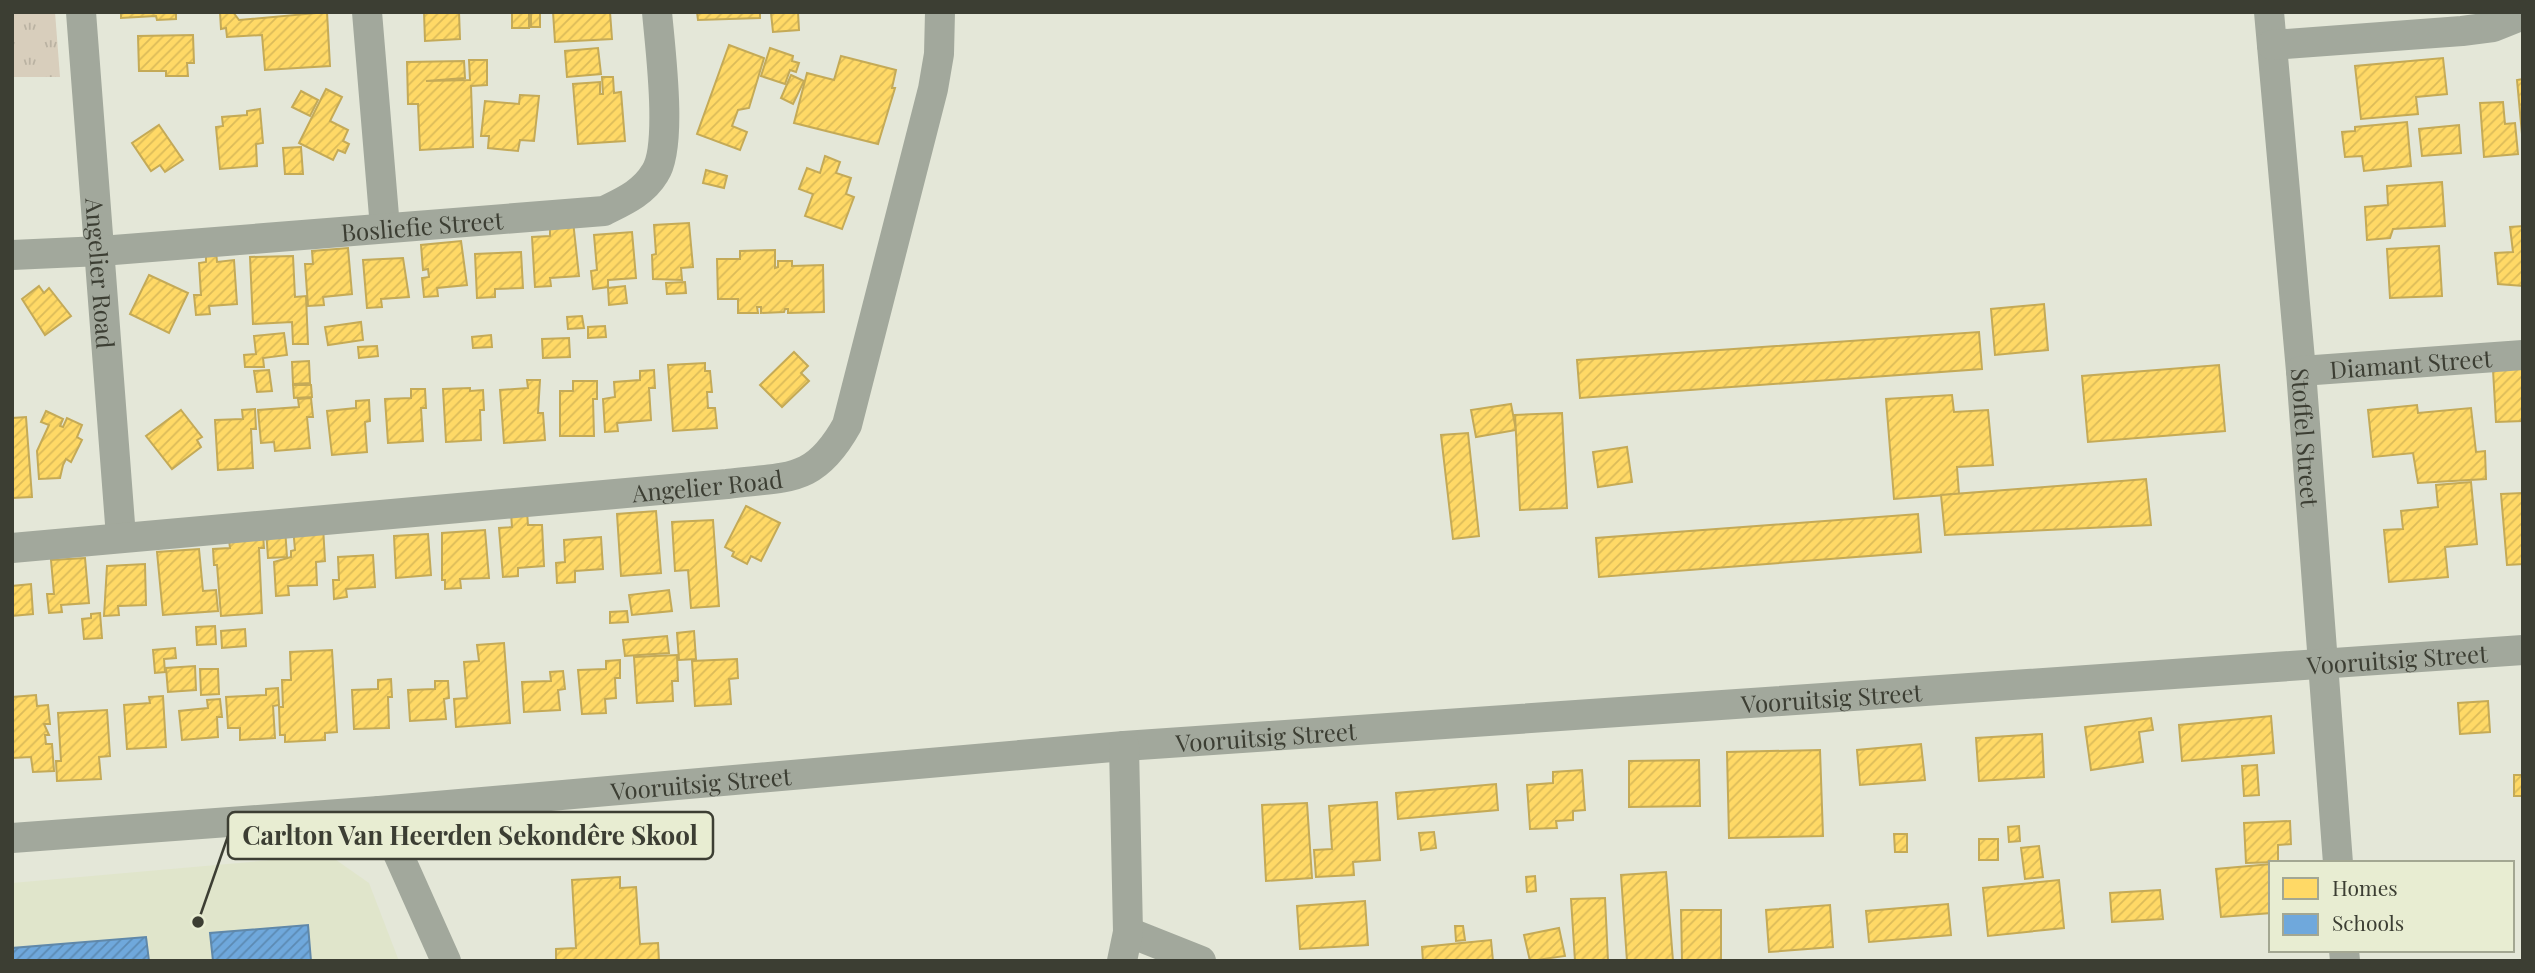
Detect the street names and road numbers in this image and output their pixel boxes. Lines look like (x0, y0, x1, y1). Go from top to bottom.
street label: Angelier Road (79, 196, 123, 350)
street label: Bosliefie Street (340, 203, 505, 248)
street label: Diamant Street (2329, 341, 2493, 385)
street label: Stoffel Street (2285, 367, 2327, 509)
street label: Angelier Road (630, 462, 785, 509)
street label: Vooruitsig Street (2305, 636, 2489, 681)
street label: Vooruitsig Street (1739, 675, 1923, 720)
street label: Vooruitsig Street (1173, 714, 1358, 758)
street label: Vooruitsig Street (608, 759, 793, 807)

